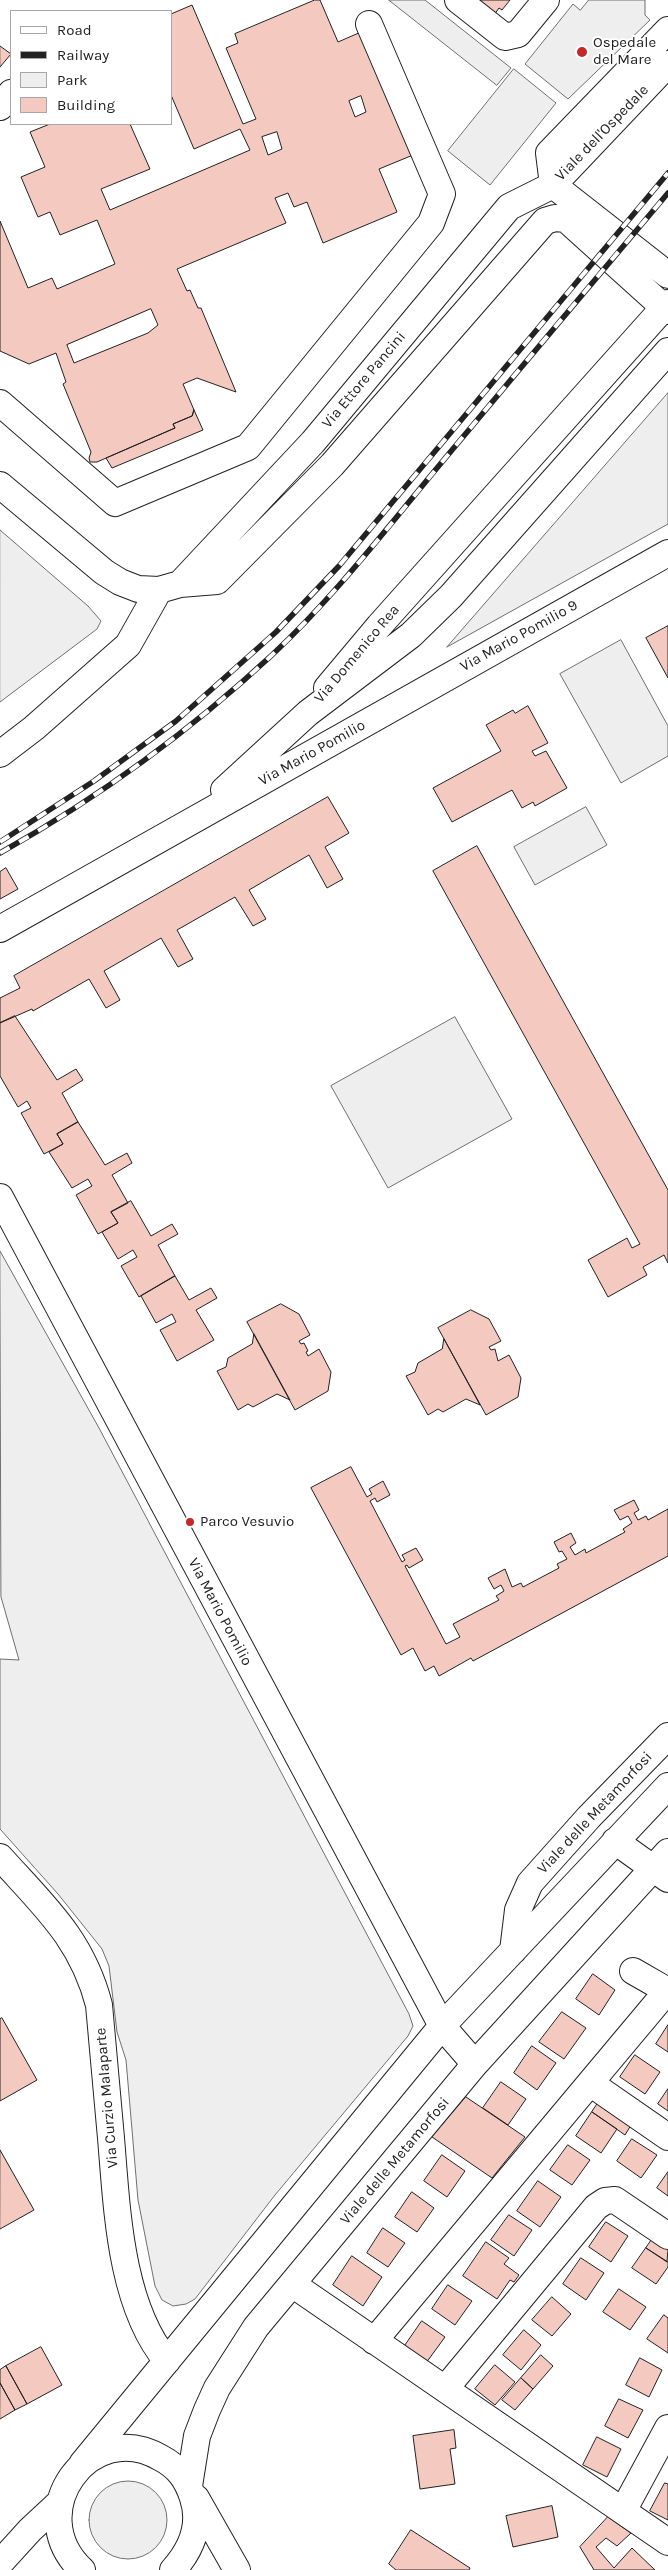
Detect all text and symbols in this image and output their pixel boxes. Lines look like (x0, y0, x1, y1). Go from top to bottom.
legend (10, 10, 172, 125)
text: Road (57, 21, 92, 39)
place label: Ospedale del Mare (593, 34, 656, 69)
marker: Ospedale del Mare (575, 45, 589, 59)
text: Railway (57, 46, 109, 64)
text: Park (57, 71, 87, 89)
street label: Viale dell'Ospedale (552, 81, 652, 185)
text: Building (57, 96, 115, 114)
street label: Via Ettore Pancini (318, 328, 410, 432)
street label: Via Mario Pomilio 9 (457, 596, 581, 676)
street label: Via Domenico Rea (311, 601, 403, 707)
street label: Via Mario Pomilio (256, 716, 368, 790)
place label: Parco Vesuvio (200, 1513, 294, 1531)
marker: Parco Vesuvio (184, 1516, 196, 1528)
street label: Via Mario Pomilio (184, 1555, 256, 1669)
street label: Viale delle Metamorfosi (534, 1748, 656, 1878)
street label: Via Curzio Malaparte (92, 2027, 122, 2169)
street label: Viale delle Metamorfosi (337, 2094, 453, 2228)

